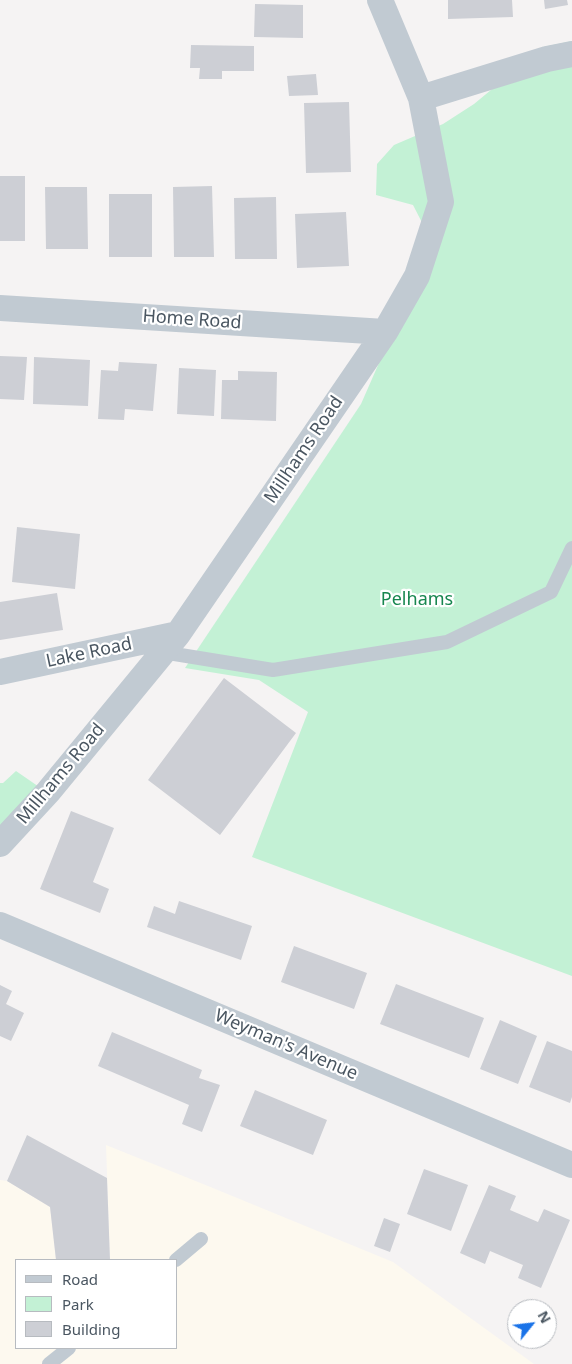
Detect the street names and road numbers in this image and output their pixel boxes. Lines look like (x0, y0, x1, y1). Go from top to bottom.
street label: Home Road (142, 306, 242, 334)
street label: Millhams Road (260, 392, 348, 508)
street label: Lake Road (44, 633, 134, 673)
street label: Millhams Road (13, 719, 109, 829)
street label: Weyman's Avenue (211, 1005, 361, 1085)

